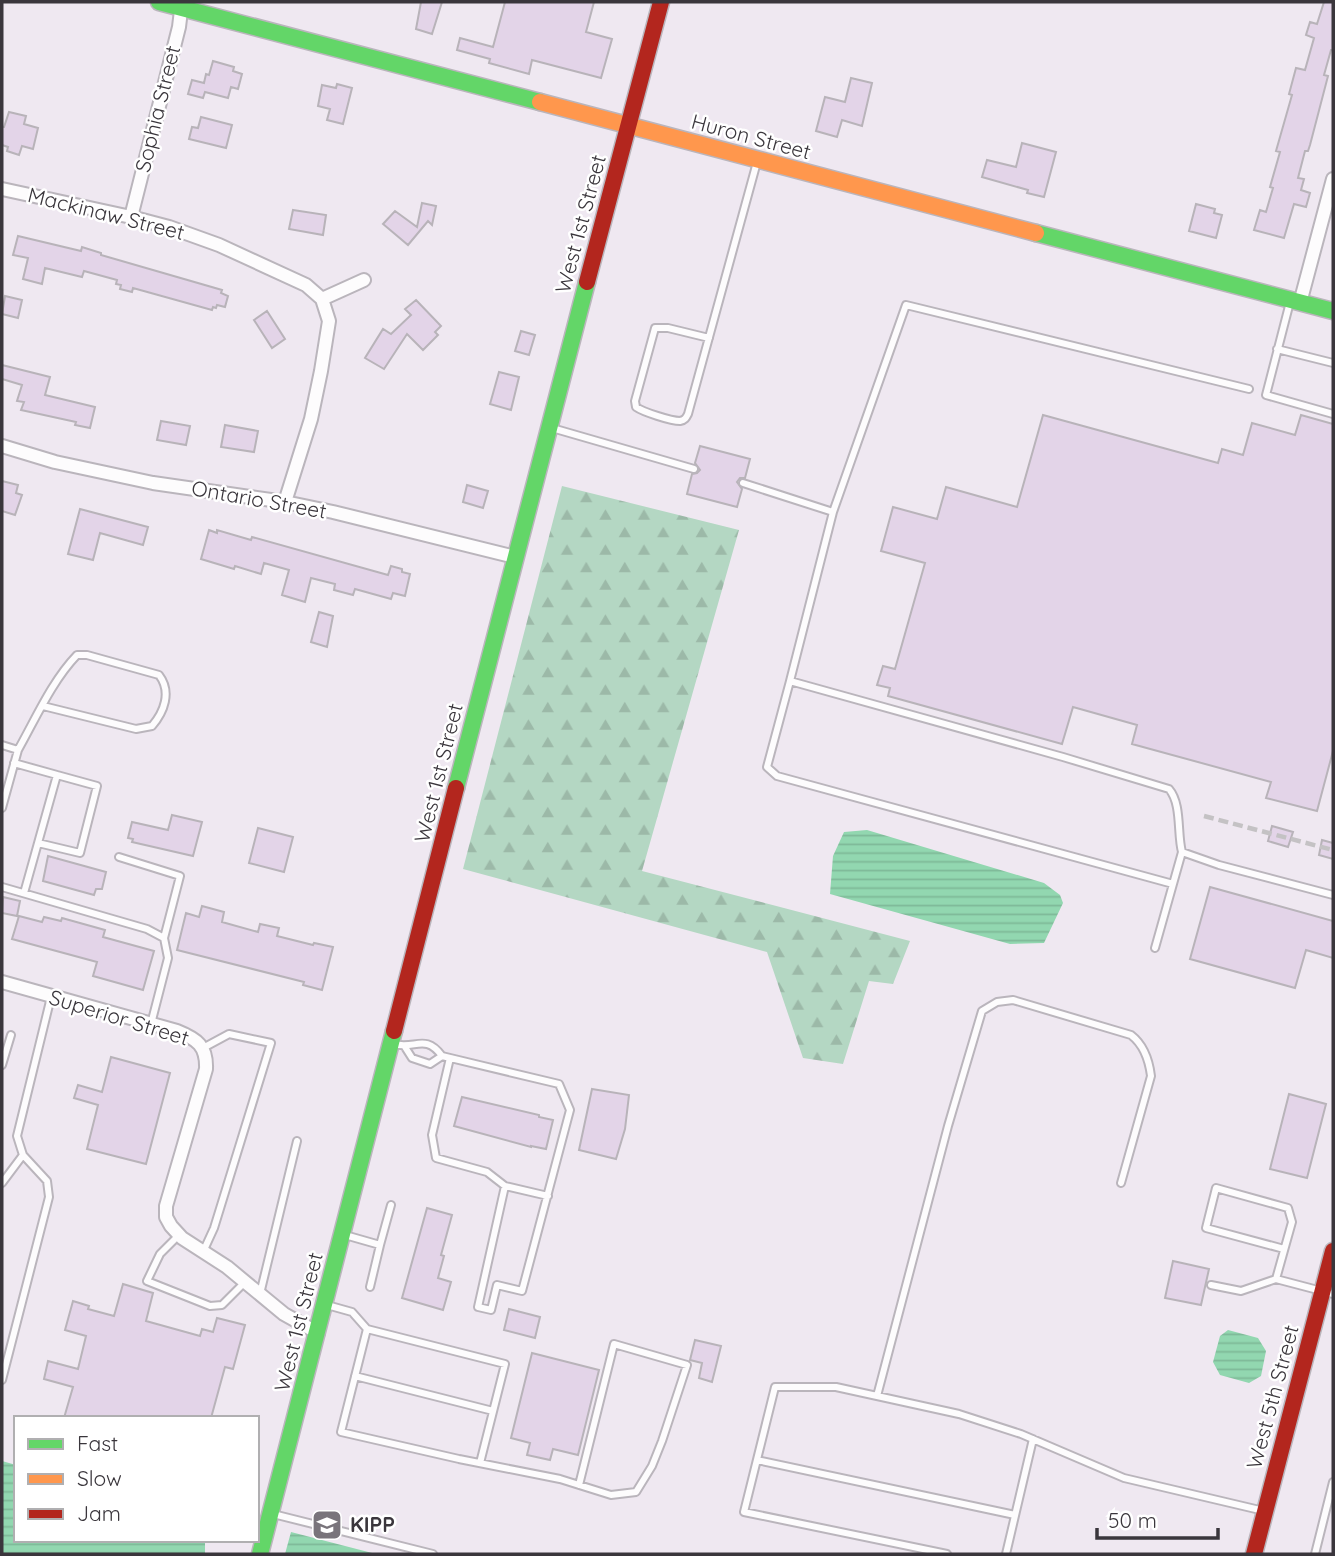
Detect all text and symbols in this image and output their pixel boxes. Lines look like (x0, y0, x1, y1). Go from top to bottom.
street label: Sophia Street (129, 43, 185, 175)
street label: Huron Street (689, 108, 814, 164)
street label: West 1st Street (549, 152, 611, 296)
street label: Mackinaw Street (25, 181, 187, 245)
street label: Ontario Street (190, 474, 329, 524)
street label: West 1st Street (408, 701, 468, 845)
street label: Superior Street (46, 983, 192, 1051)
street label: West 1st Street (268, 1250, 328, 1394)
street label: West 5th Street (1240, 1322, 1304, 1472)
legend (14, 1416, 259, 1542)
text: Fast (77, 1430, 118, 1456)
text: Slow (77, 1465, 122, 1491)
scale bar (1097, 1496, 1218, 1540)
text: Jam (77, 1500, 121, 1526)
text: 50 m (1108, 1507, 1157, 1533)
school or university icon: KIPP (310, 1508, 344, 1542)
place label: KIPP (350, 1511, 395, 1537)

